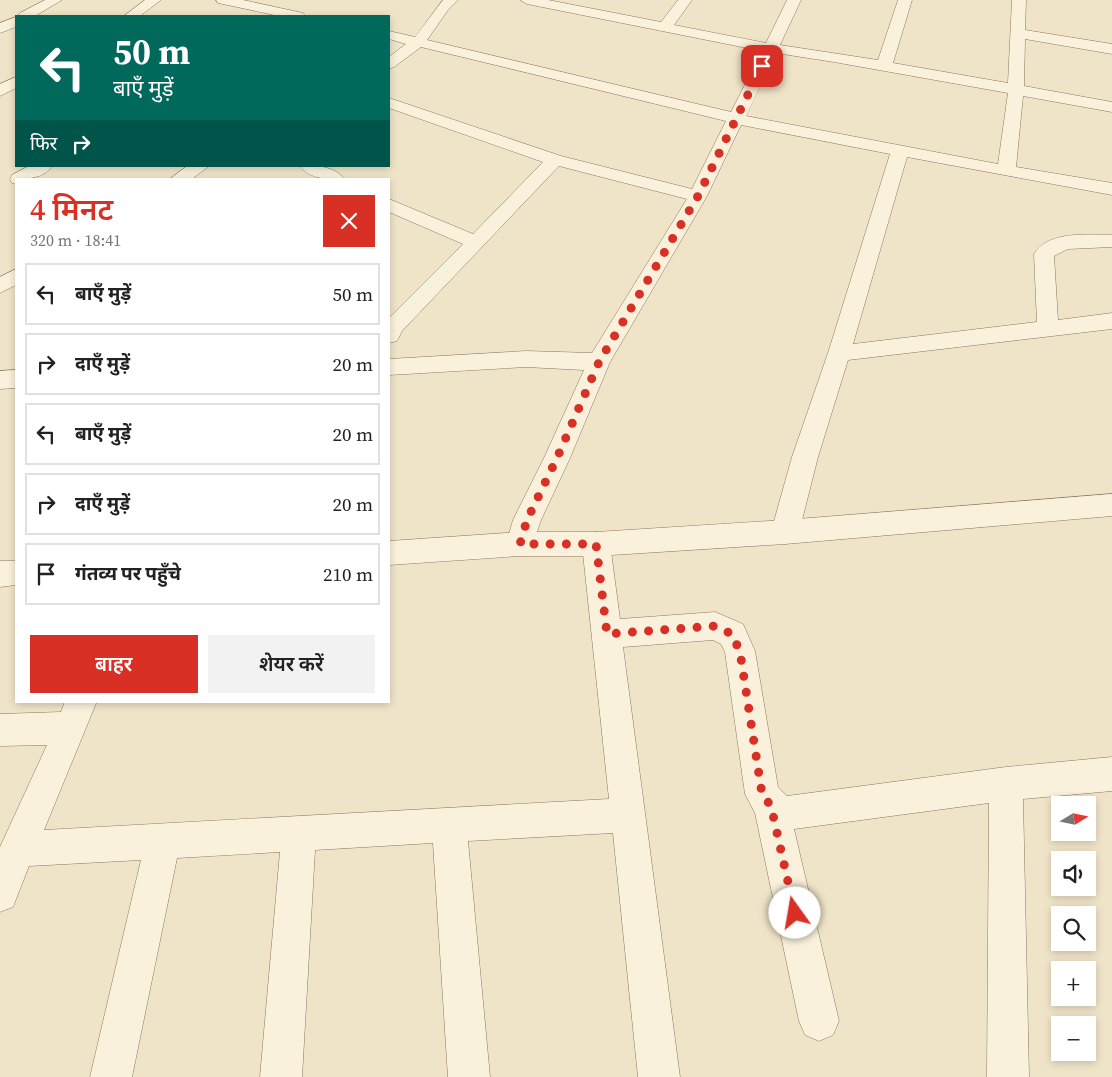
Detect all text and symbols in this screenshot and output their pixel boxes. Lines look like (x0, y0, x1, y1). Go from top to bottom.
text: 50 m (113, 28, 190, 76)
icon: left (30, 35, 95, 100)
pin (741, 45, 783, 87)
icon: arrive (748, 52, 776, 80)
text: बाएँ मुड़ें (113, 73, 173, 103)
text: फिर (30, 130, 57, 156)
icon: right (67, 130, 95, 158)
text: 4 मिनट (30, 189, 113, 230)
button: close (323, 195, 375, 247)
text: 320 m · 18:41 (30, 229, 121, 251)
icon: left (32, 280, 60, 308)
text: बाएँ मुड़ें (75, 280, 131, 306)
text: 50 m (332, 281, 373, 307)
icon: right (32, 350, 60, 378)
text: दाएँ मुड़ें (75, 350, 130, 376)
text: 20 m (332, 351, 373, 377)
icon: left (32, 420, 60, 448)
text: बाएँ मुड़ें (75, 420, 131, 446)
text: 20 m (332, 421, 373, 447)
icon: right (32, 490, 60, 518)
text: दाएँ मुड़ें (75, 490, 130, 516)
text: 20 m (332, 491, 373, 517)
icon: arrive (32, 560, 60, 588)
text: गंतव्य पर पहुँचे (75, 560, 181, 586)
text: 210 m (323, 561, 373, 587)
button: बाहर (30, 635, 198, 693)
button: शेयर करें (208, 635, 375, 693)
north arrow (1051, 796, 1096, 841)
map controls (1051, 796, 1096, 1061)
button: sound (1051, 851, 1096, 896)
position arrow (768, 886, 820, 938)
button: search (1051, 906, 1096, 951)
button: + (1051, 961, 1096, 1006)
button: − (1051, 1016, 1096, 1061)

